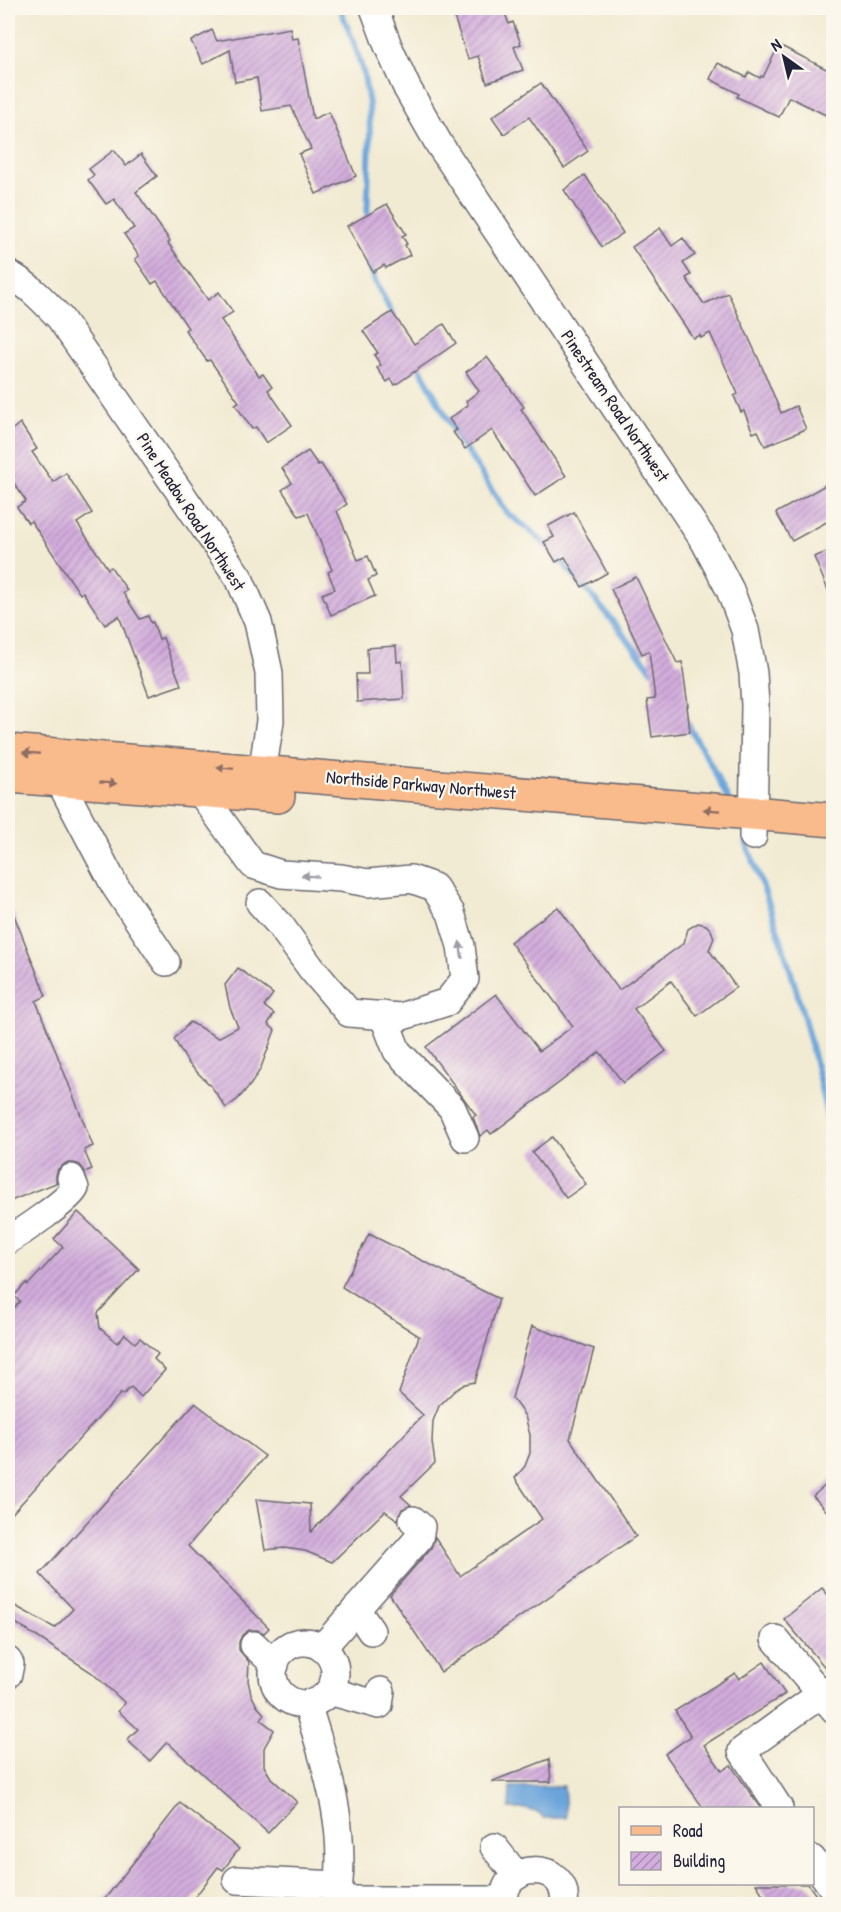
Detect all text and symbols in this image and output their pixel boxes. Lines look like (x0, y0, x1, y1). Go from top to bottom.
north arrow (754, 27, 814, 87)
text: N (766, 33, 786, 56)
street label: Pinestream Road Northwest (555, 325, 676, 487)
street label: Pine Meadow Road Northwest (131, 428, 252, 596)
one-way arrow (21, 748, 40, 757)
one-way arrow (216, 764, 235, 773)
street label: Northside Parkway Northwest (325, 764, 518, 805)
one-way arrow (98, 779, 117, 788)
one-way arrow (703, 805, 722, 815)
one-way arrow (300, 871, 319, 880)
one-way arrow (456, 940, 465, 959)
legend (619, 1807, 814, 1885)
text: Road (673, 1818, 703, 1843)
text: Building (673, 1848, 725, 1873)

